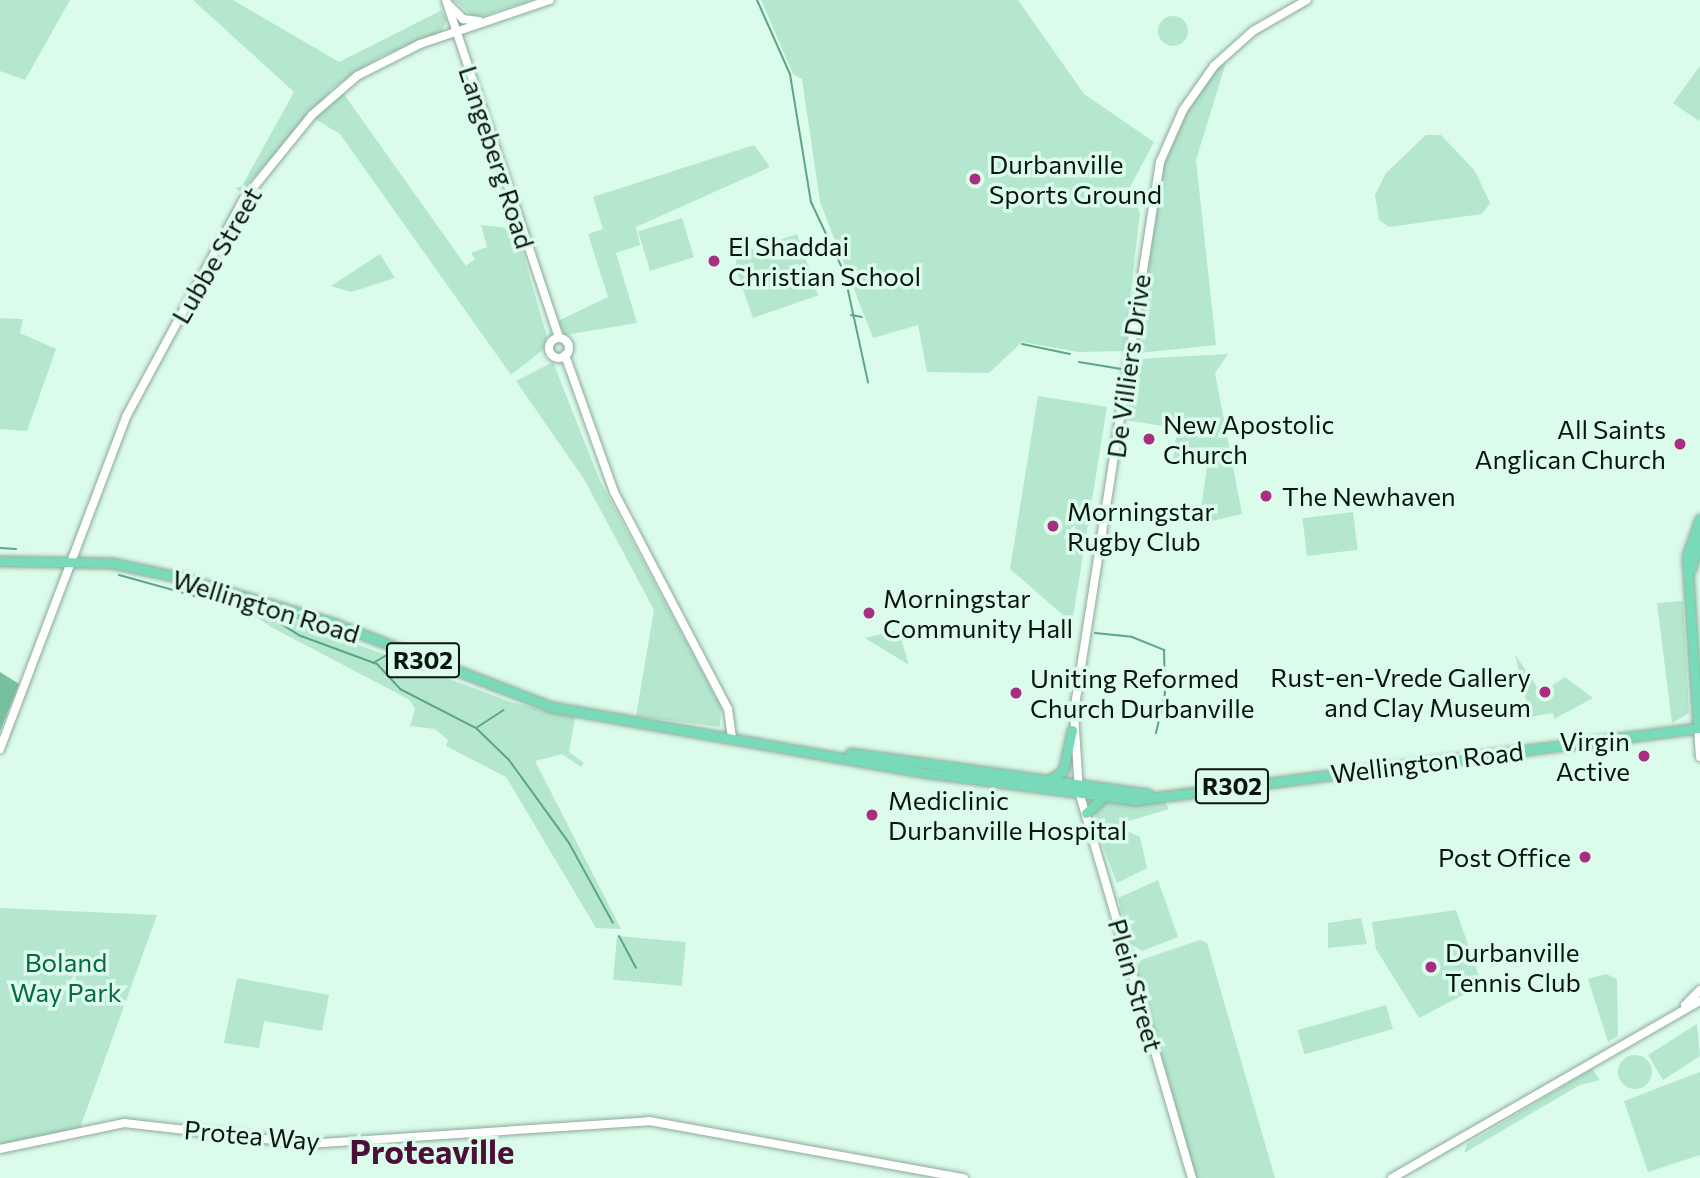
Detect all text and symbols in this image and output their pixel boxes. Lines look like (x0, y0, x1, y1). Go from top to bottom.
street label: Langeberg Road (453, 62, 541, 252)
place label: Durbanville Sports Ground (989, 148, 1162, 210)
marker: Durbanville Sports Ground (967, 171, 983, 187)
street label: Lubbe Street (164, 181, 268, 329)
place label: El Shaddai Christian School (728, 230, 921, 292)
marker: El Shaddai Christian School (706, 253, 722, 269)
street label: De Villiers Drive (1100, 272, 1156, 460)
place label: New Apostolic Church (1163, 408, 1334, 470)
place label: All Saints Anglican Church (1475, 413, 1666, 474)
marker: New Apostolic Church (1141, 431, 1157, 447)
marker: All Saints Anglican Church (1672, 436, 1688, 452)
place label: The Newhaven (1282, 480, 1456, 512)
marker: The Newhaven (1256, 486, 1276, 506)
place label: Morningstar Rugby Club (1067, 495, 1215, 556)
marker: Morningstar Rugby Club (1045, 518, 1061, 534)
street label: Wellington Road (169, 563, 363, 649)
place label: Morningstar Community Hall (883, 582, 1073, 644)
marker: Morningstar Community Hall (861, 605, 877, 621)
road number: R302 (384, 640, 462, 680)
place label: Rust-en-Vrede Gallery and Clay Museum (1270, 661, 1531, 722)
place label: Uniting Reformed Church Durbanville (1030, 662, 1254, 724)
marker: Rust-en-Vrede Gallery and Clay Museum (1537, 684, 1553, 700)
marker: Uniting Reformed Church Durbanville (1008, 685, 1024, 701)
place label: Virgin Active (1556, 725, 1630, 786)
street label: Wellington Road (1329, 735, 1525, 789)
marker: Virgin Active (1636, 748, 1652, 764)
road number: R302 (1194, 766, 1270, 806)
place label: Mediclinic Durbanville Hospital (888, 784, 1127, 846)
marker: Mediclinic Durbanville Hospital (862, 805, 882, 825)
place label: Post Office (1438, 841, 1571, 873)
marker: Post Office (1577, 849, 1593, 865)
street label: Plein Street (1102, 915, 1170, 1055)
place label: Durbanville Tennis Club (1445, 936, 1581, 998)
park label: Boland Way Park (10, 946, 122, 1007)
marker: Durbanville Tennis Club (1423, 959, 1439, 975)
street label: Protea Way (183, 1114, 321, 1156)
district label: Proteaville (350, 1131, 514, 1171)

